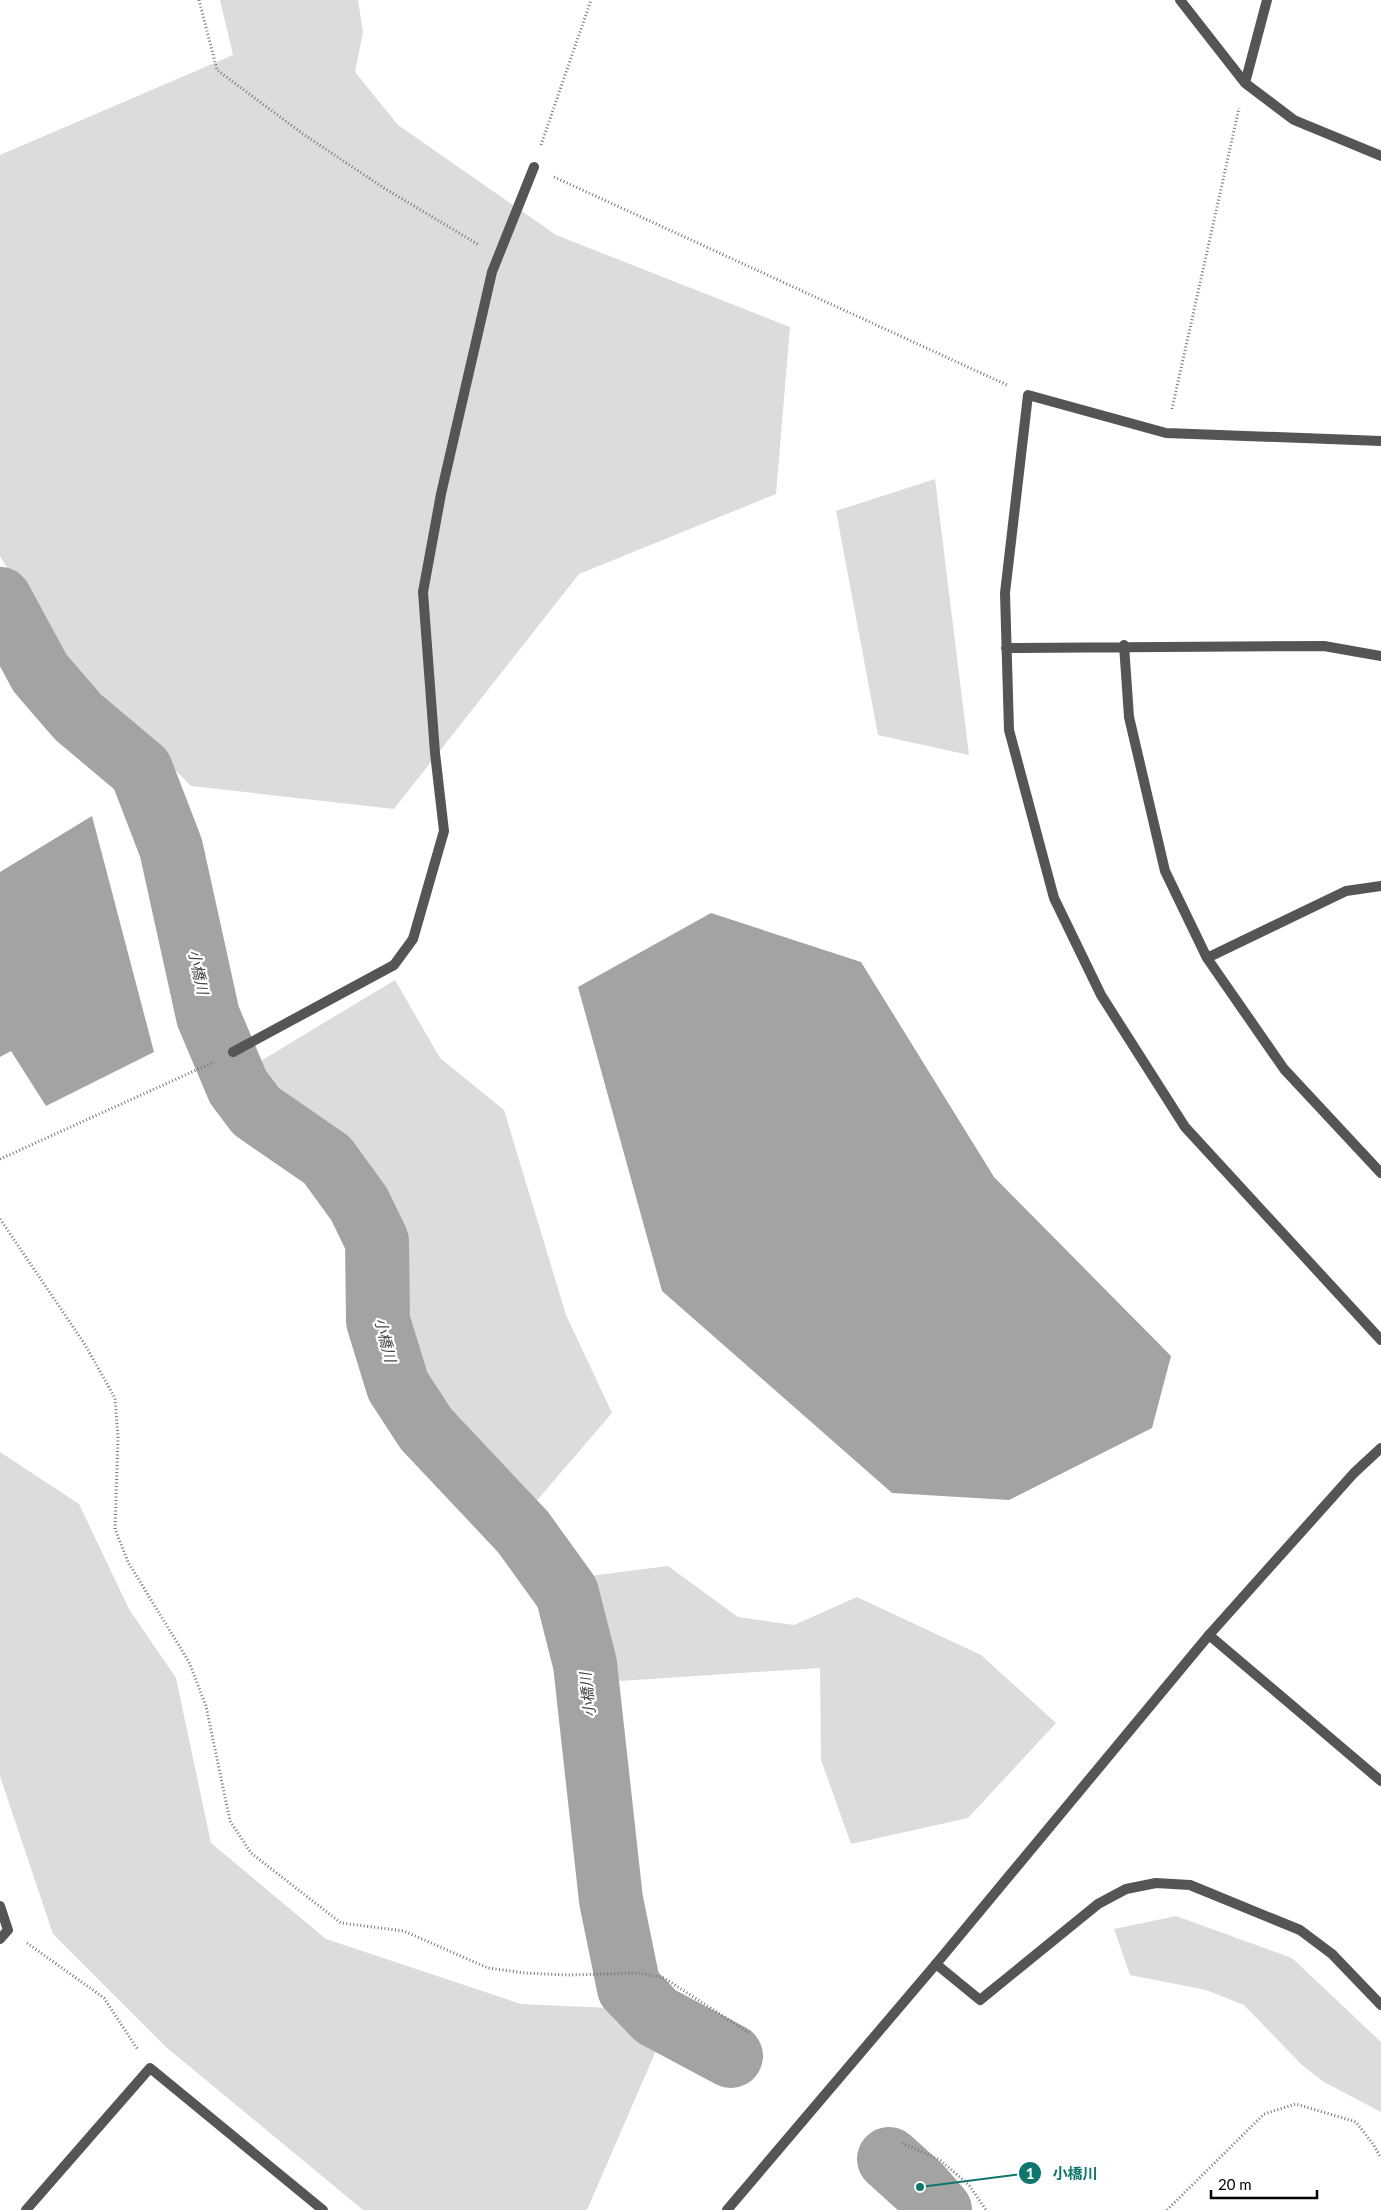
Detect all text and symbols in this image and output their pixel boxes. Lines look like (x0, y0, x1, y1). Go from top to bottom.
water label: 小橋川 (185, 948, 213, 998)
water label: 小橋川 (372, 1316, 401, 1366)
water label: 小橋川 (575, 1670, 598, 1718)
callout: 小橋川 (1017, 2158, 1107, 2188)
text: 1 (1026, 2164, 1034, 2182)
text: 小橋川 (1052, 2164, 1098, 2182)
scale bar (1211, 2168, 1317, 2200)
text: 20 m (1218, 2175, 1252, 2193)

